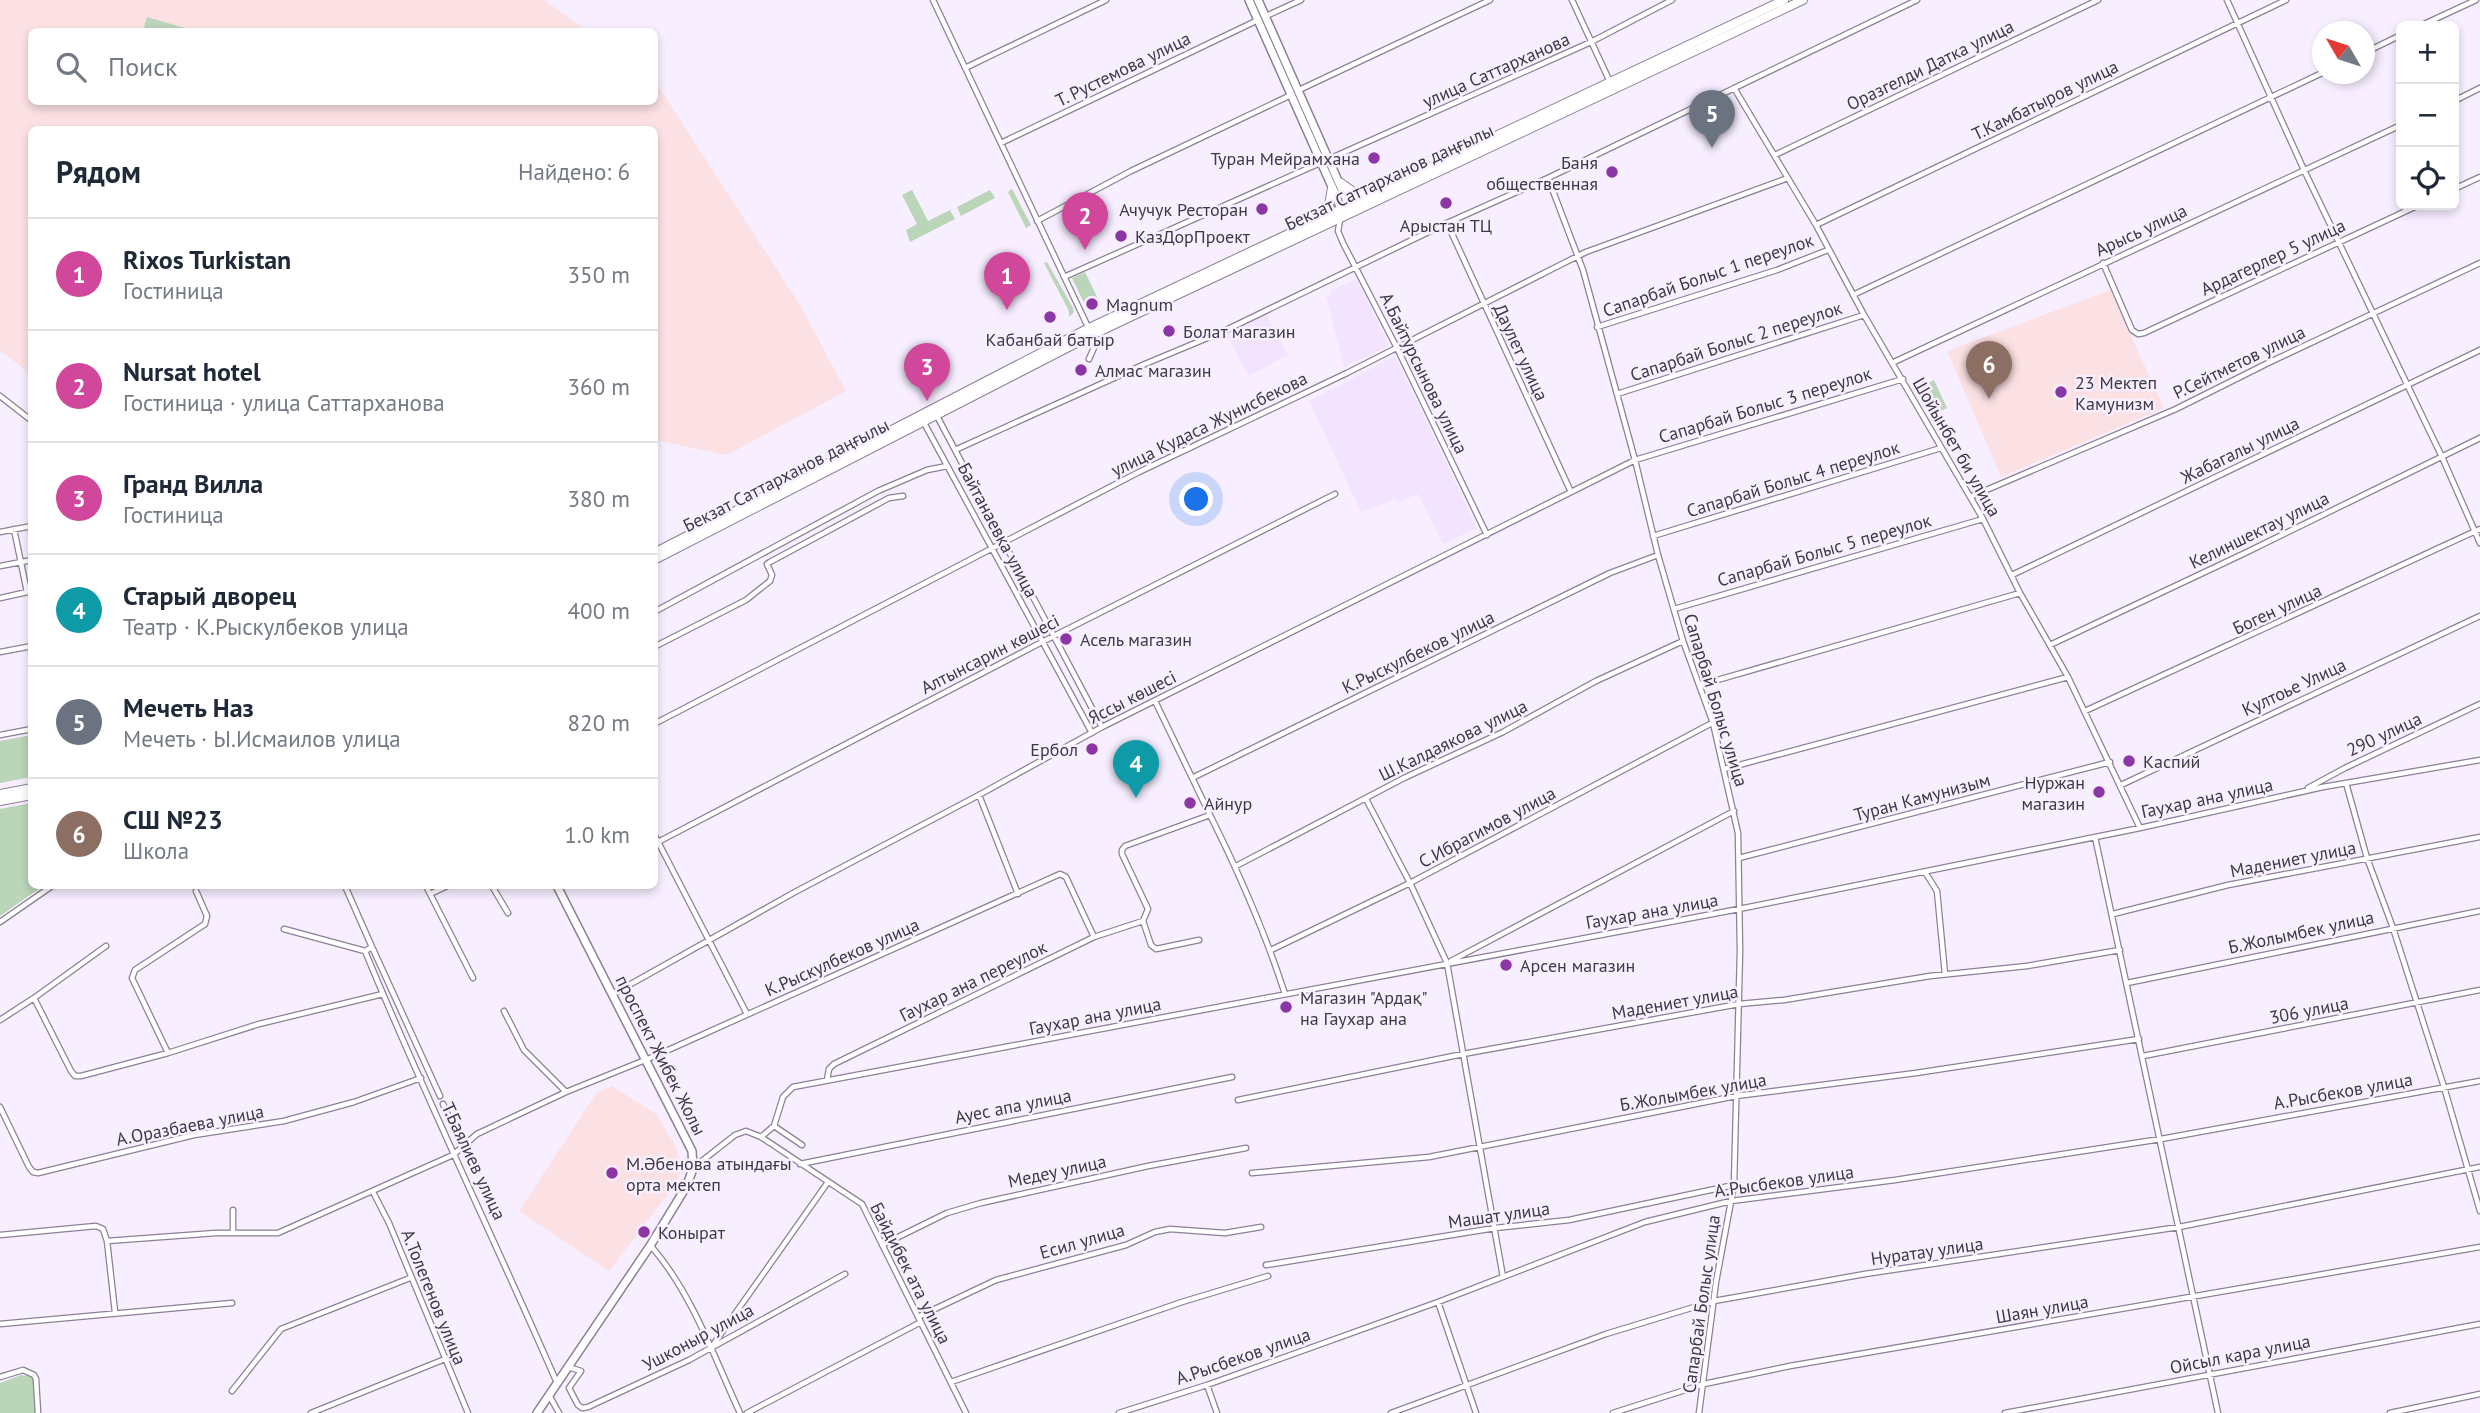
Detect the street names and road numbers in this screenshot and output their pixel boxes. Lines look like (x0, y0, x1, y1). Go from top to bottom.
street label: Оразгелди Датка улица (1843, 14, 2017, 116)
street label: Т. Рустемова улица (1052, 26, 1194, 112)
street label: улица Саттарханова (1419, 27, 1573, 113)
street label: Т.Камбатыров улица (1968, 55, 2122, 145)
street label: Бекзат Саттарханов даңғылы (1281, 118, 1497, 236)
street label: Арысь улица (2091, 199, 2191, 261)
street label: Ардагерлер 5 улица (2197, 213, 2349, 301)
street label: Сапарбай Болыс 1 переулок (1600, 228, 1817, 322)
street label: А.Байтурсынова улица (1375, 289, 1473, 457)
street label: Сапарбай Болыс 2 переулок (1627, 296, 1845, 386)
street label: Даулет улица (1488, 300, 1554, 404)
street label: Р.Сейтметов улица (2169, 320, 2309, 404)
street label: Сапарбай Болыс 3 переулок (1656, 362, 1875, 448)
street label: улица Кудаса Жунисбекова (1107, 366, 1311, 482)
street label: Шойынбет би улица (1908, 373, 2006, 521)
street label: Жабагалы улица (2176, 411, 2303, 489)
street label: Бекзат Саттарханов даңғылы (679, 413, 893, 537)
street label: Сапарбай Болыс 4 переулок (1684, 436, 1903, 522)
street label: Байтанаевка улица (953, 459, 1043, 601)
street label: Келиншектау улица (2185, 486, 2333, 574)
street label: Сапарбай Болыс 5 переулок (1714, 508, 1934, 592)
street label: Боген улица (2229, 578, 2325, 640)
street label: К.Рыскулбеков улица (1338, 605, 1498, 699)
street label: Алтынсарин көшесі (917, 609, 1063, 699)
street label: Сапарбай Болыс улица (1679, 611, 1753, 789)
street label: Култоье Улица (2238, 653, 2350, 721)
street label: Яссы көшесі (1084, 665, 1180, 729)
street label: Ш.Калдаякова улица (1375, 694, 1531, 786)
street label: 290 улица (2343, 707, 2425, 761)
street label: Туран Камунизым (1851, 768, 1993, 826)
street label: Гаухар ана улица (2139, 773, 2275, 823)
street label: С.Ибрагимов улица (1414, 781, 1560, 873)
street label: Мадениет улица (2228, 836, 2358, 882)
street label: Гаухар ана улица (1584, 888, 1720, 934)
street label: Б.Жолымбек улица (2226, 905, 2376, 959)
street label: К.Рыскулбеков улица (761, 913, 923, 1001)
street label: Гаухар ана переулок (896, 935, 1051, 1027)
street label: проспект Жибек Жолы (611, 971, 711, 1139)
street label: Мадениет улица (1610, 980, 1740, 1024)
street label: 306 улица (2268, 991, 2350, 1029)
street label: Гаухар ана улица (1027, 992, 1163, 1040)
street label: А.Рысбеков улица (2272, 1067, 2414, 1115)
street label: Б.Жолымбек улица (1618, 1068, 1768, 1116)
street label: Ауес апа улица (953, 1083, 1073, 1129)
street label: А.Оразбаева улица (114, 1099, 266, 1151)
street label: Т.Баялиев улица (437, 1099, 511, 1223)
street label: Медеу улица (1006, 1149, 1108, 1193)
street label: А.Рысбеков улица (1713, 1160, 1855, 1202)
street label: Машат улица (1447, 1196, 1551, 1234)
street label: Байдибек ата улица (865, 1198, 957, 1348)
street label: Сапарбай Болыс улица (1677, 1213, 1725, 1395)
street label: Есил улица (1037, 1218, 1127, 1264)
street label: А.Толегенов улица (396, 1226, 472, 1368)
street label: Нуратау улица (1869, 1232, 1985, 1270)
street label: Шаян улица (1994, 1290, 2090, 1328)
street label: Ушконыр улица (639, 1298, 757, 1376)
street label: А.Рысбеков улица (1173, 1322, 1313, 1390)
street label: Ойсыл кара улица (2168, 1329, 2312, 1379)

